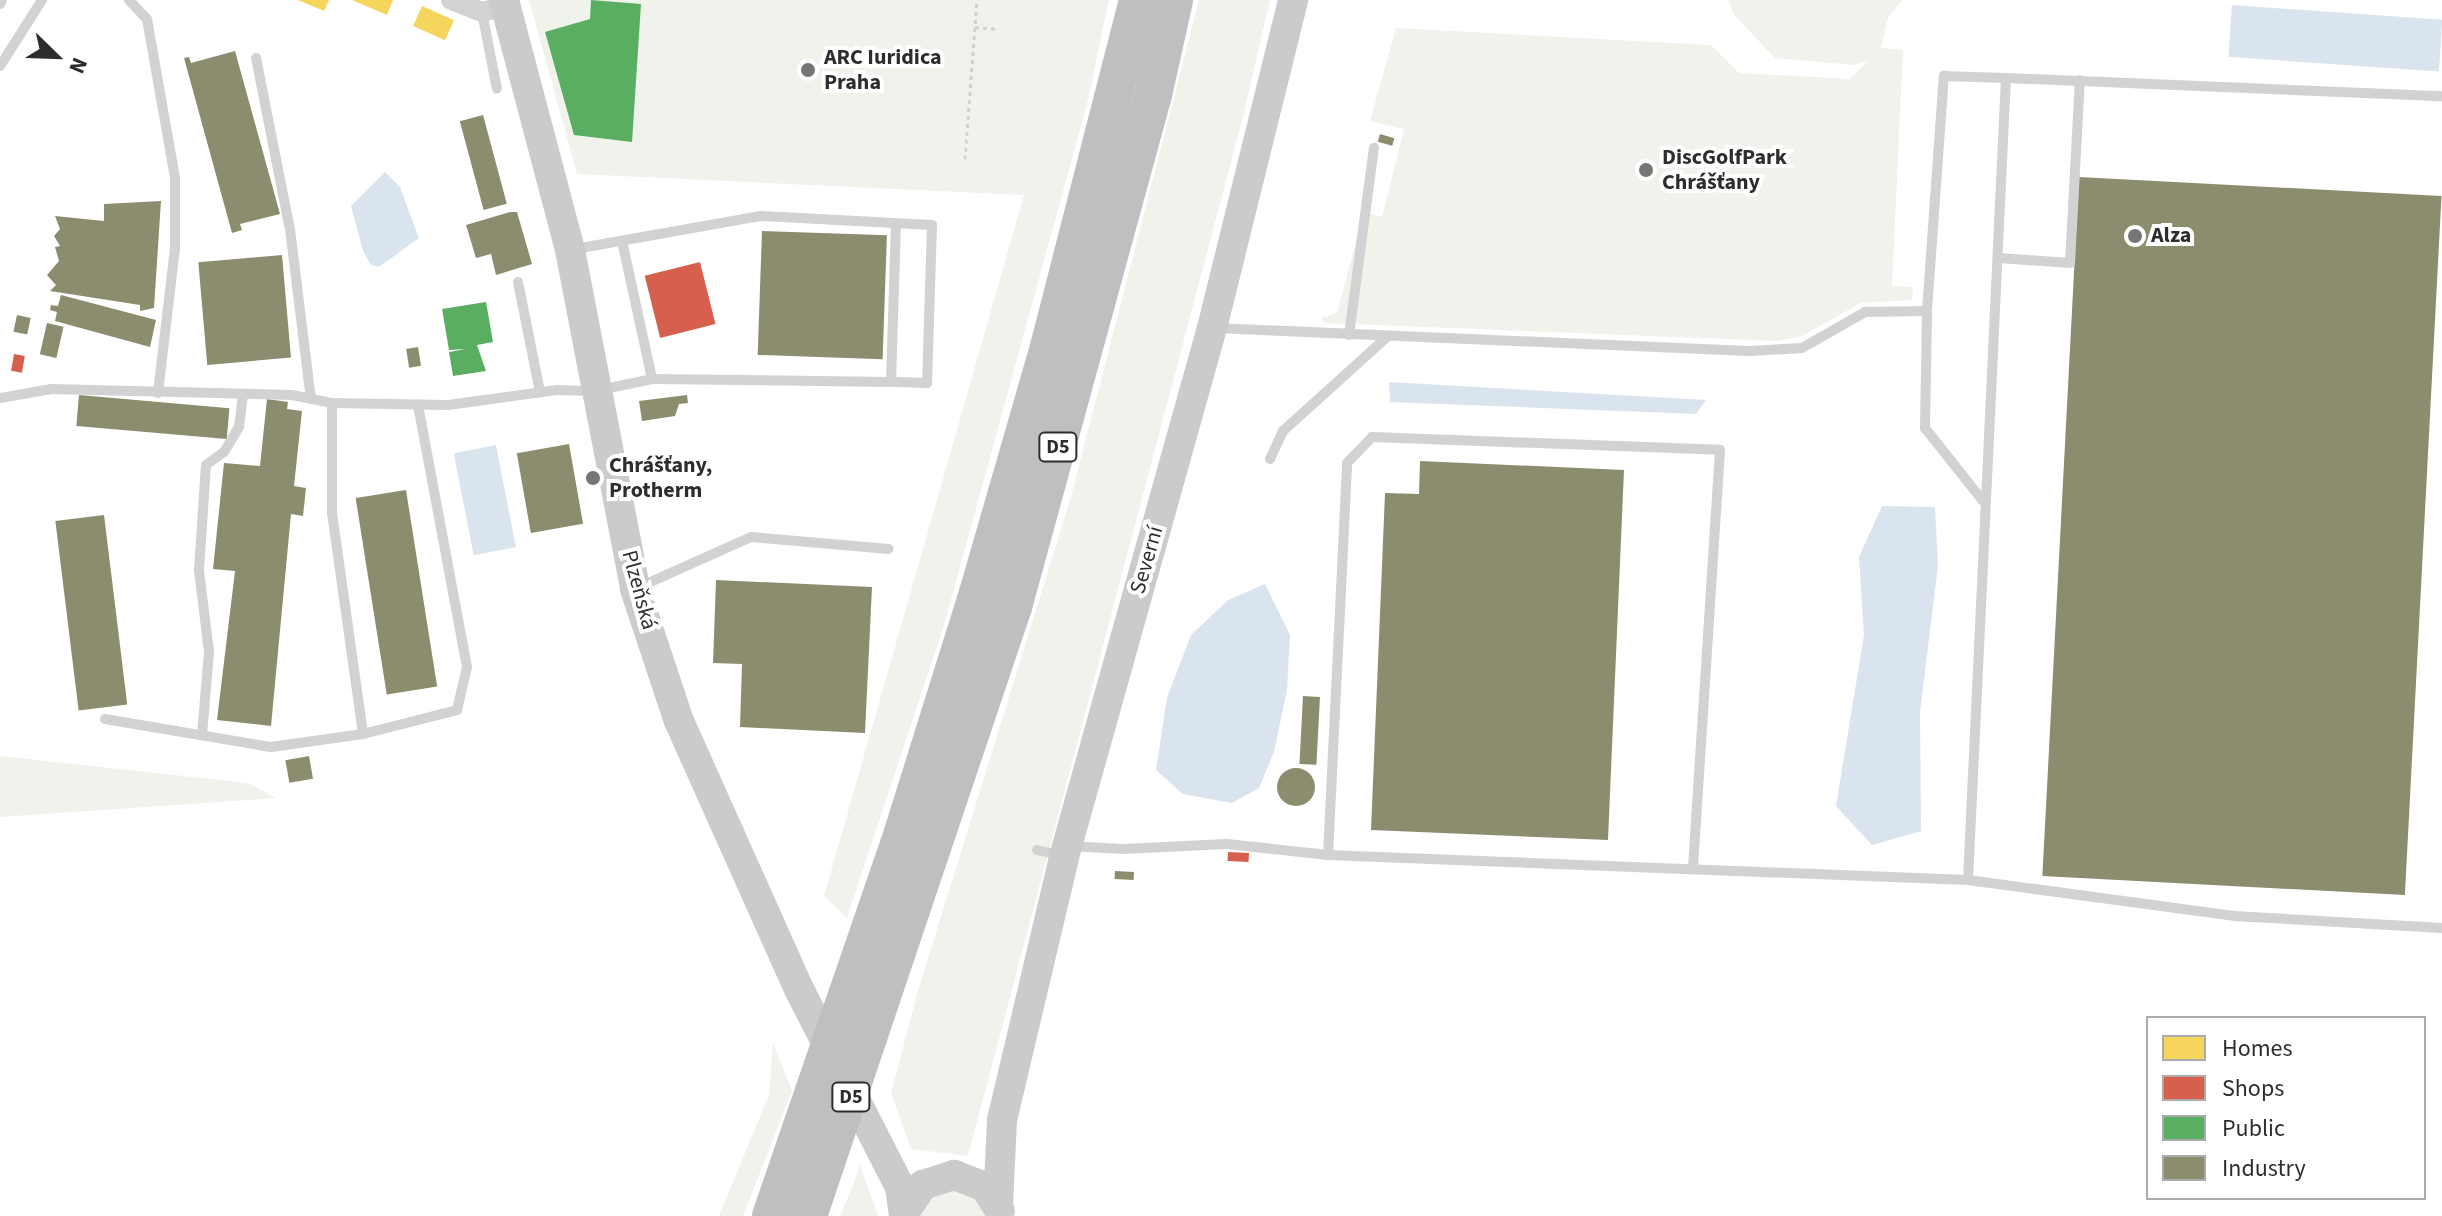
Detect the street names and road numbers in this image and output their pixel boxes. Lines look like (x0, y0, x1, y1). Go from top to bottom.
road number: D5 (1038, 431, 1078, 463)
street label: Severní (1125, 523, 1169, 597)
street label: Plzeňská (616, 547, 662, 633)
road number: D5 (831, 1081, 871, 1113)

